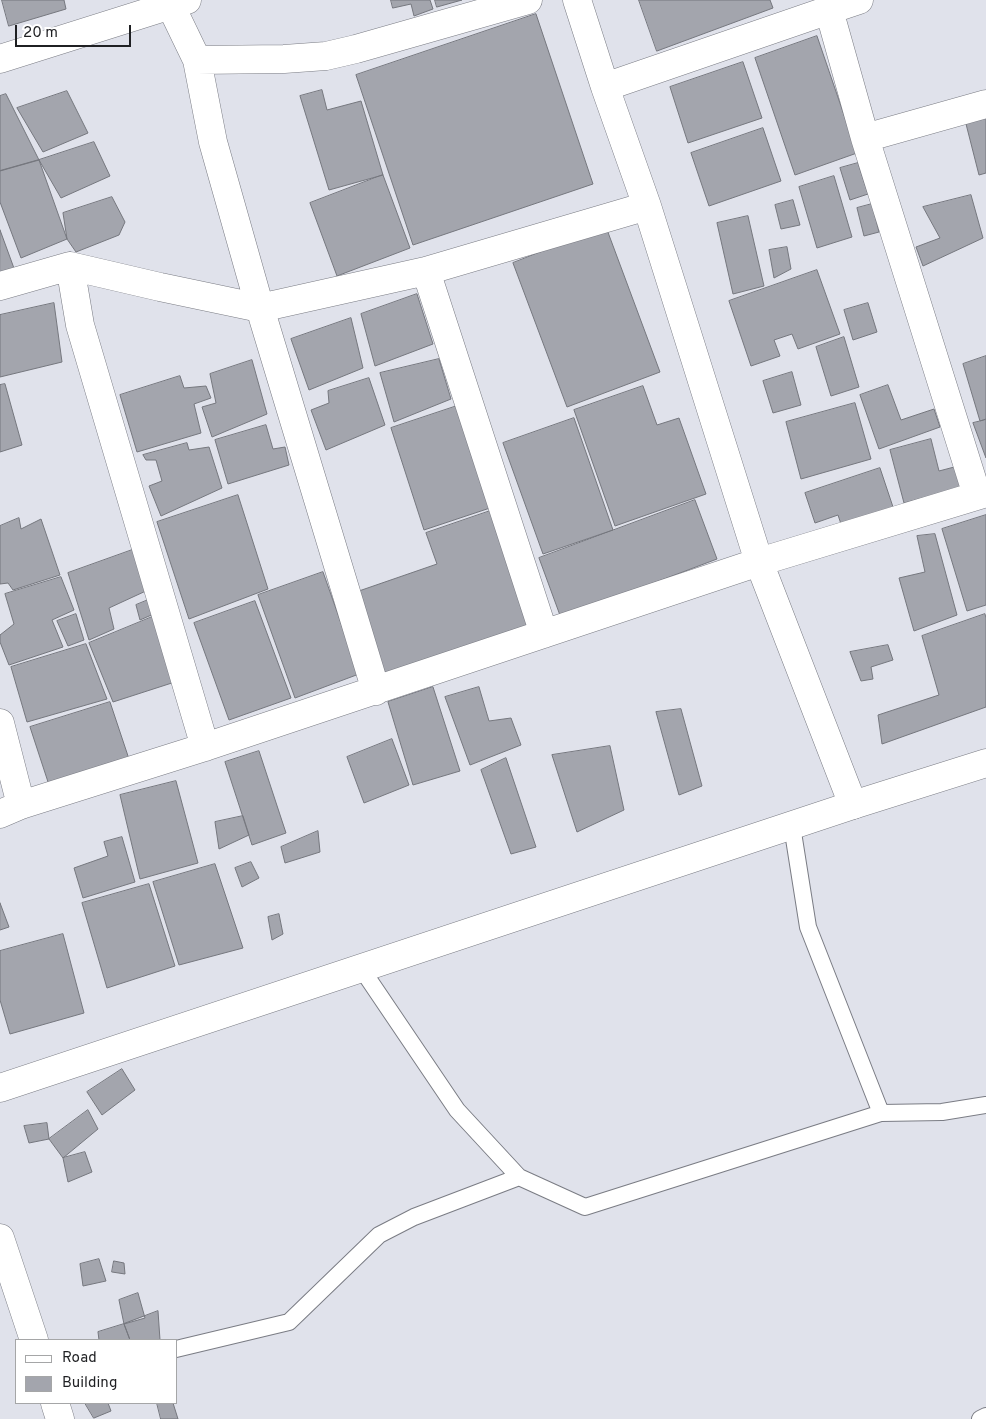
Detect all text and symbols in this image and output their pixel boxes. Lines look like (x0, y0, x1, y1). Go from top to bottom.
scale bar (18, 15, 134, 47)
text: 20 m (23, 24, 58, 43)
legend (15, 1339, 178, 1404)
text: Road (62, 1349, 97, 1368)
text: Building (62, 1374, 117, 1393)

